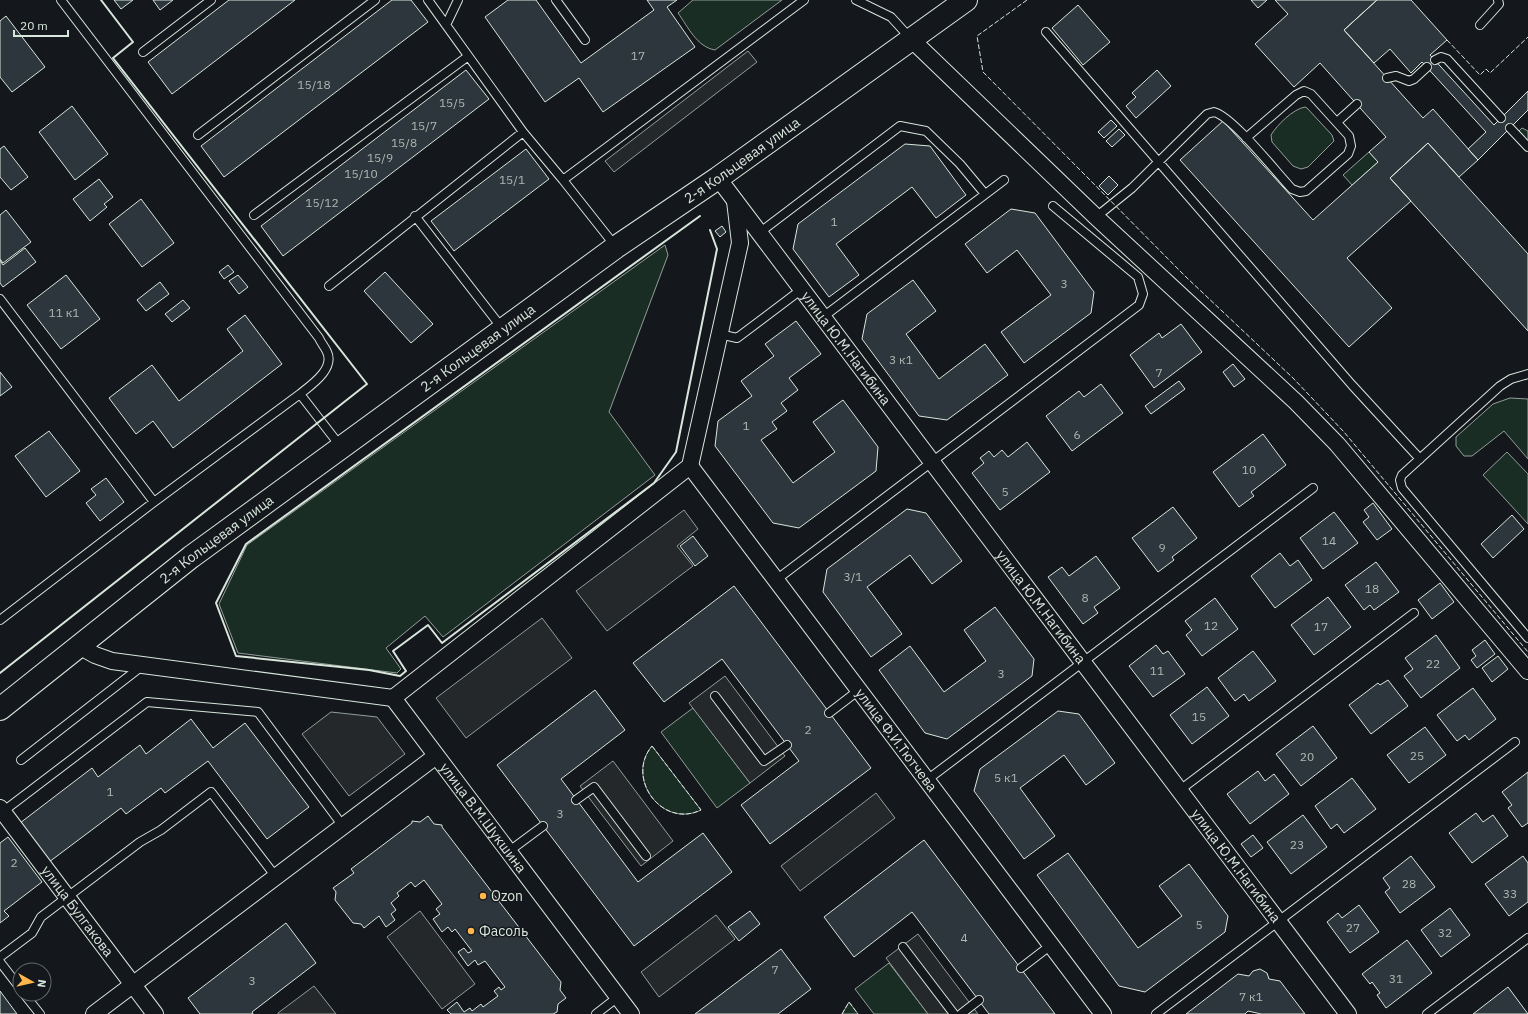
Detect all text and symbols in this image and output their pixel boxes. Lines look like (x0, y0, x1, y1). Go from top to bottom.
scale bar (14, 12, 68, 38)
text: 20 m (20, 18, 48, 33)
house number: 17 (631, 48, 645, 63)
house number: 15/18 (297, 77, 331, 92)
house number: 15/5 (439, 95, 465, 110)
street label: 2-я Кольцевая улица (681, 113, 804, 207)
house number: 15/7 (411, 118, 437, 133)
house number: 15/8 (391, 135, 417, 150)
house number: 15/9 (367, 150, 393, 165)
house number: 15/10 (344, 166, 378, 181)
house number: 15/1 (499, 172, 525, 187)
house number: 15/12 (305, 195, 339, 210)
house number: 1 (830, 214, 838, 229)
house number: 3 (1060, 276, 1068, 291)
street label: улица Ю.М.Нагибина (798, 288, 895, 409)
street label: 2-я Кольцевая улица (417, 300, 539, 396)
house number: 11 к1 (48, 305, 80, 320)
house number: 3 к1 (889, 352, 913, 367)
house number: 7 (1155, 365, 1163, 380)
house number: 1 (742, 418, 750, 433)
house number: 6 (1073, 427, 1081, 442)
house number: 10 (1242, 462, 1256, 477)
house number: 5 (1001, 484, 1009, 499)
street label: 2-я Кольцевая улица (156, 491, 277, 588)
house number: 14 (1322, 533, 1336, 548)
house number: 9 (1158, 540, 1166, 555)
street label: улица Ю.М.Нагибина (993, 546, 1090, 668)
house number: 3/1 (844, 569, 863, 584)
house number: 18 (1365, 581, 1379, 596)
house number: 8 (1081, 590, 1089, 605)
house number: 12 (1204, 618, 1218, 633)
house number: 17 (1314, 619, 1328, 634)
house number: 22 (1426, 656, 1440, 671)
house number: 11 (1150, 663, 1164, 678)
house number: 3 (997, 666, 1005, 681)
street label: улица Ф.И.Тютчева (852, 685, 942, 796)
house number: 15 (1192, 709, 1206, 724)
house number: 2 (804, 722, 812, 737)
house number: 25 (1410, 748, 1424, 763)
house number: 20 (1300, 749, 1314, 764)
street label: улица В.М.Шукшина (436, 759, 531, 877)
house number: 5 к1 (994, 770, 1018, 785)
house number: 1 (106, 784, 114, 799)
street label: улица Ю.М.Нагибина (1188, 805, 1285, 926)
house number: 3 (556, 806, 564, 821)
house number: 23 (1290, 837, 1304, 852)
house number: 2 (10, 855, 18, 870)
street label: улица Булгакова (37, 862, 118, 961)
house number: 28 (1402, 876, 1416, 891)
house number: 33 (1503, 886, 1517, 901)
place label: Ozon (491, 887, 523, 905)
marker: Ozon (478, 891, 488, 901)
house number: 5 (1195, 917, 1203, 932)
house number: 27 (1346, 920, 1360, 935)
place label: Фасоль (479, 922, 528, 940)
house number: 32 (1438, 925, 1452, 940)
marker: Фасоль (466, 926, 476, 936)
house number: 4 (960, 930, 968, 945)
north arrow (12, 962, 52, 1002)
house number: 7 (771, 962, 779, 977)
house number: 31 (1389, 971, 1403, 986)
house number: 3 (248, 973, 256, 988)
text: N (34, 978, 49, 988)
house number: 7 к1 (1239, 989, 1263, 1004)

